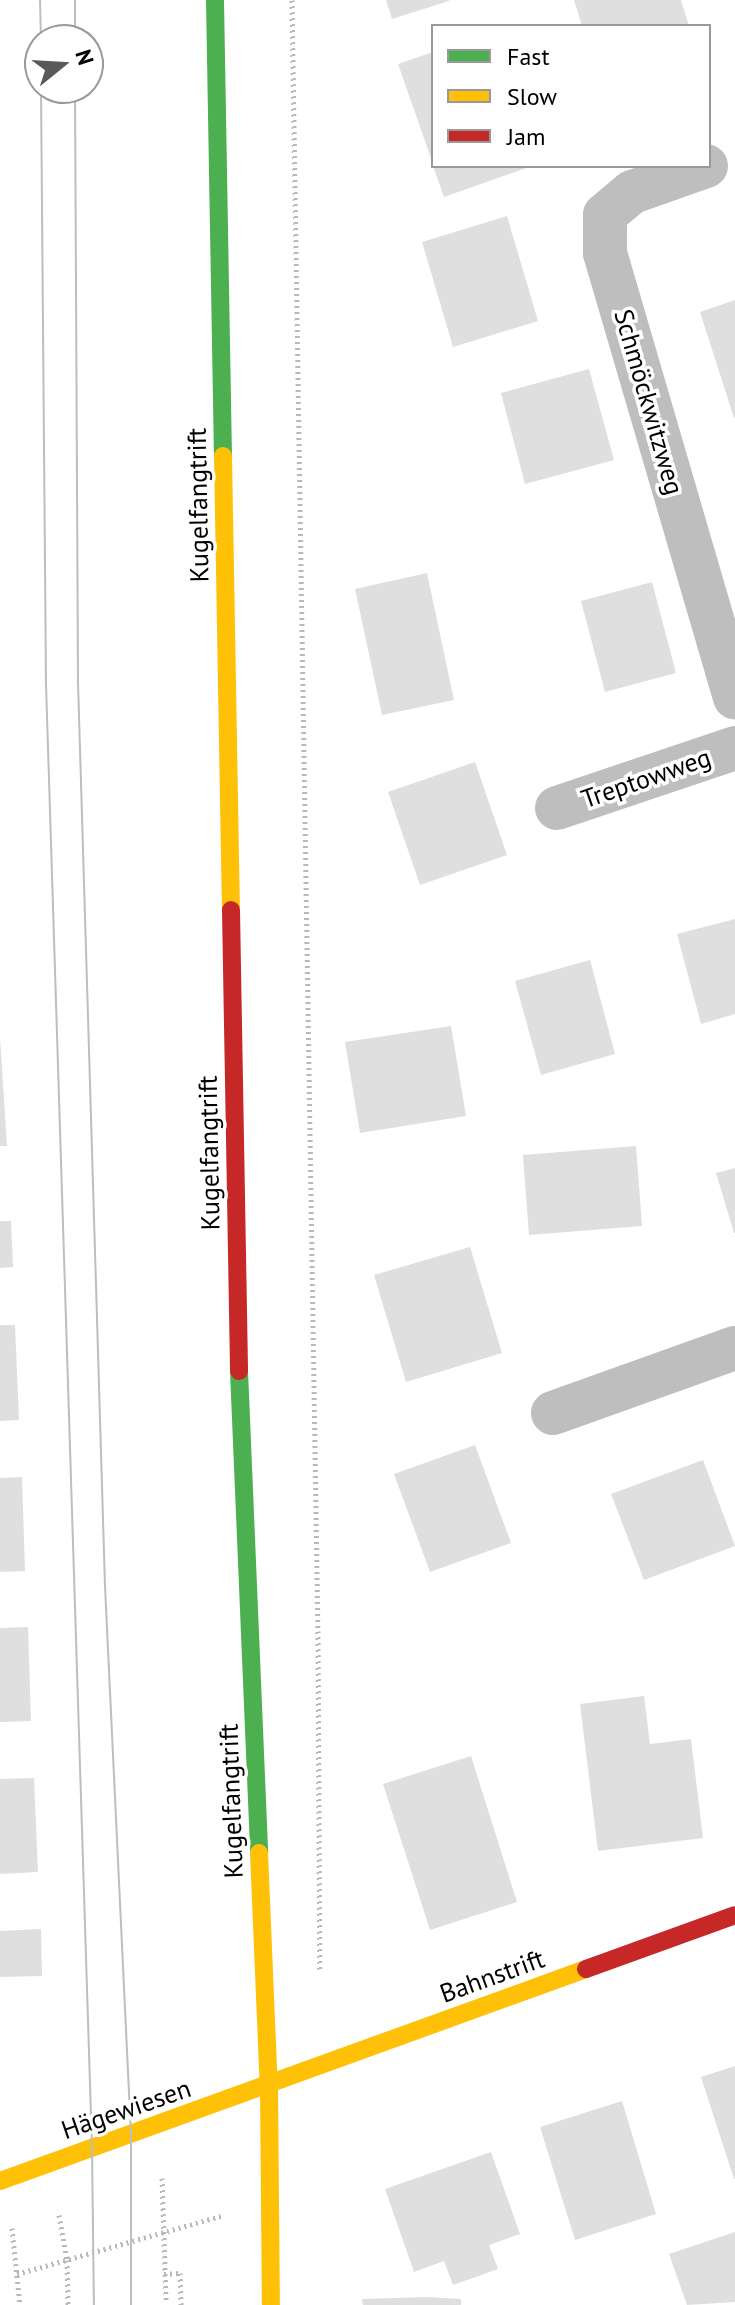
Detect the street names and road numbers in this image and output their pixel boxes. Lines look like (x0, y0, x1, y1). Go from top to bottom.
street label: Schmöckwitzweg (608, 306, 690, 498)
street label: Kugelfangtrift (181, 427, 215, 583)
street label: Treptowweg (577, 741, 715, 815)
street label: Kugelfangtrift (192, 1075, 226, 1231)
street label: Kugelfangtrift (213, 1723, 249, 1879)
street label: Bahnstrift (436, 1943, 548, 2009)
street label: Hägewiesen (57, 2072, 195, 2146)

